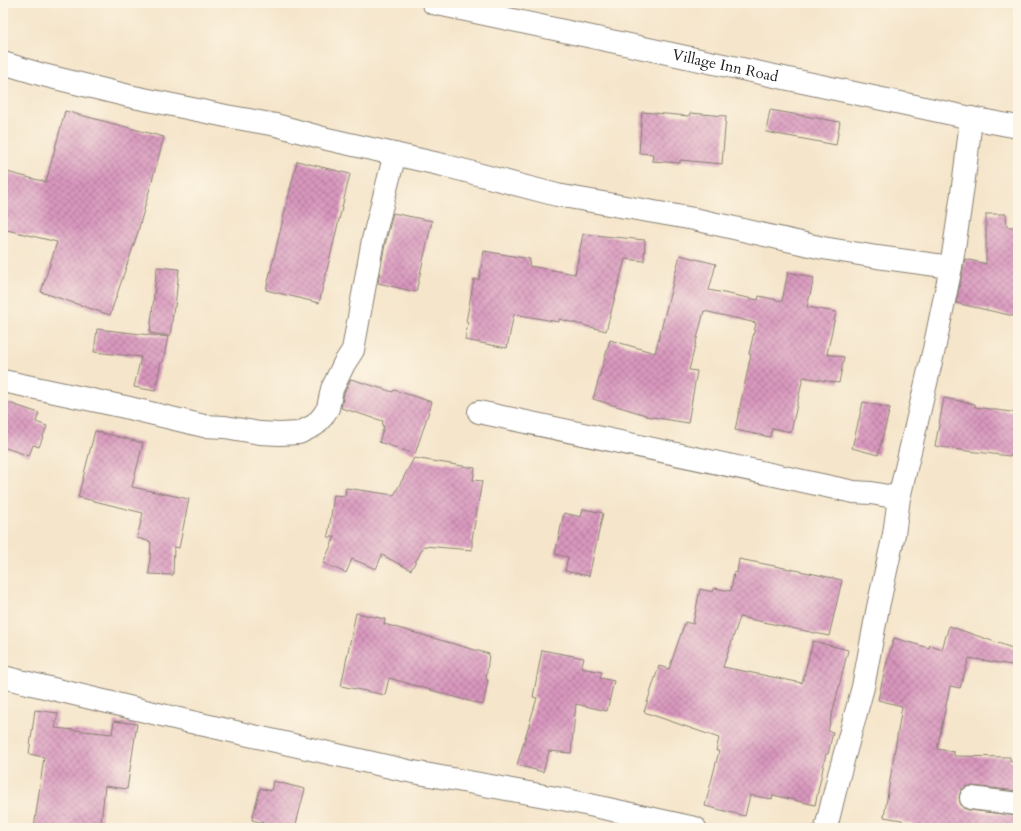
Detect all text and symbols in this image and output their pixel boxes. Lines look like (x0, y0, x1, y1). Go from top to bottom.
street label: Village Inn Road (671, 44, 780, 87)

